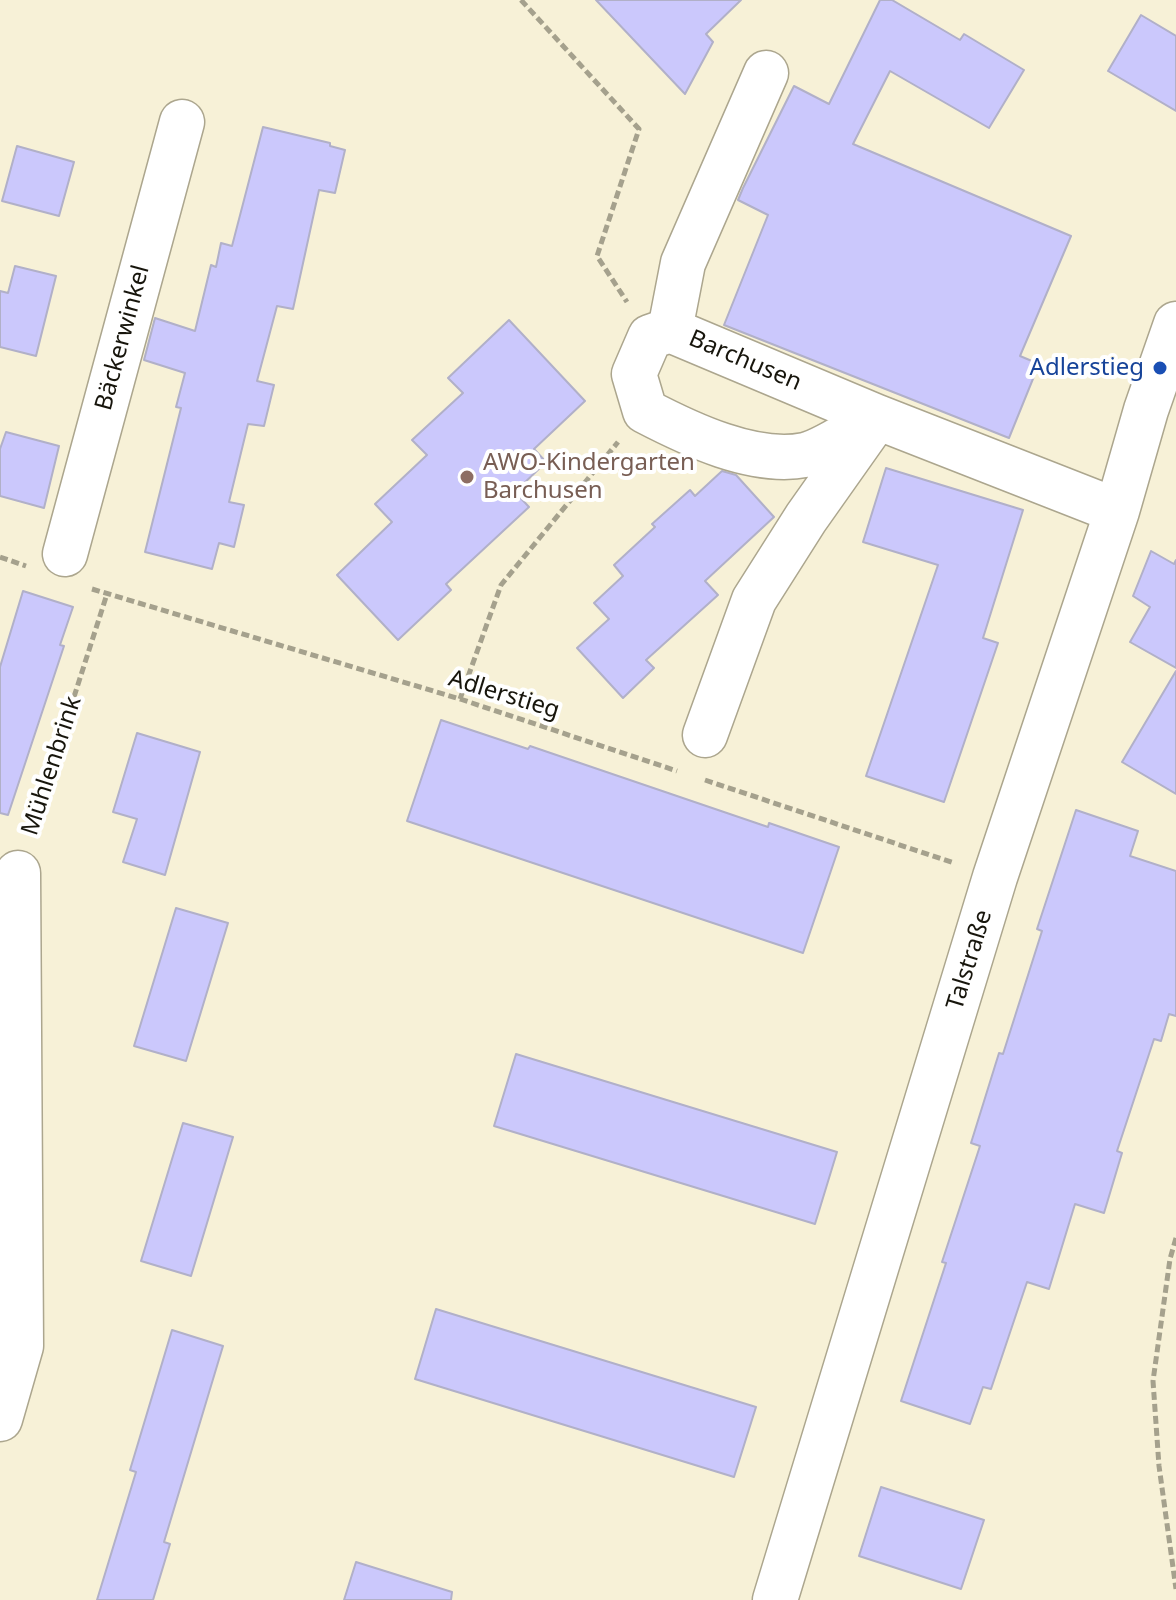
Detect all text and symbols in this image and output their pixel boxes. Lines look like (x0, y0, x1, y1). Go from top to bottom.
street label: Bäckerwinkel (90, 262, 156, 414)
street label: Barchusen (684, 324, 806, 398)
place label: Adlerstieg (1030, 354, 1144, 382)
marker: Adlerstieg (1151, 359, 1169, 377)
place label: AWO-Kindergarten Barchusen (483, 449, 695, 505)
marker: AWO-Kindergarten Barchusen (458, 468, 476, 486)
street label: Adlerstieg (445, 665, 563, 725)
street label: Mühlenbrink (16, 693, 88, 839)
street label: Talstraße (941, 907, 999, 1013)

